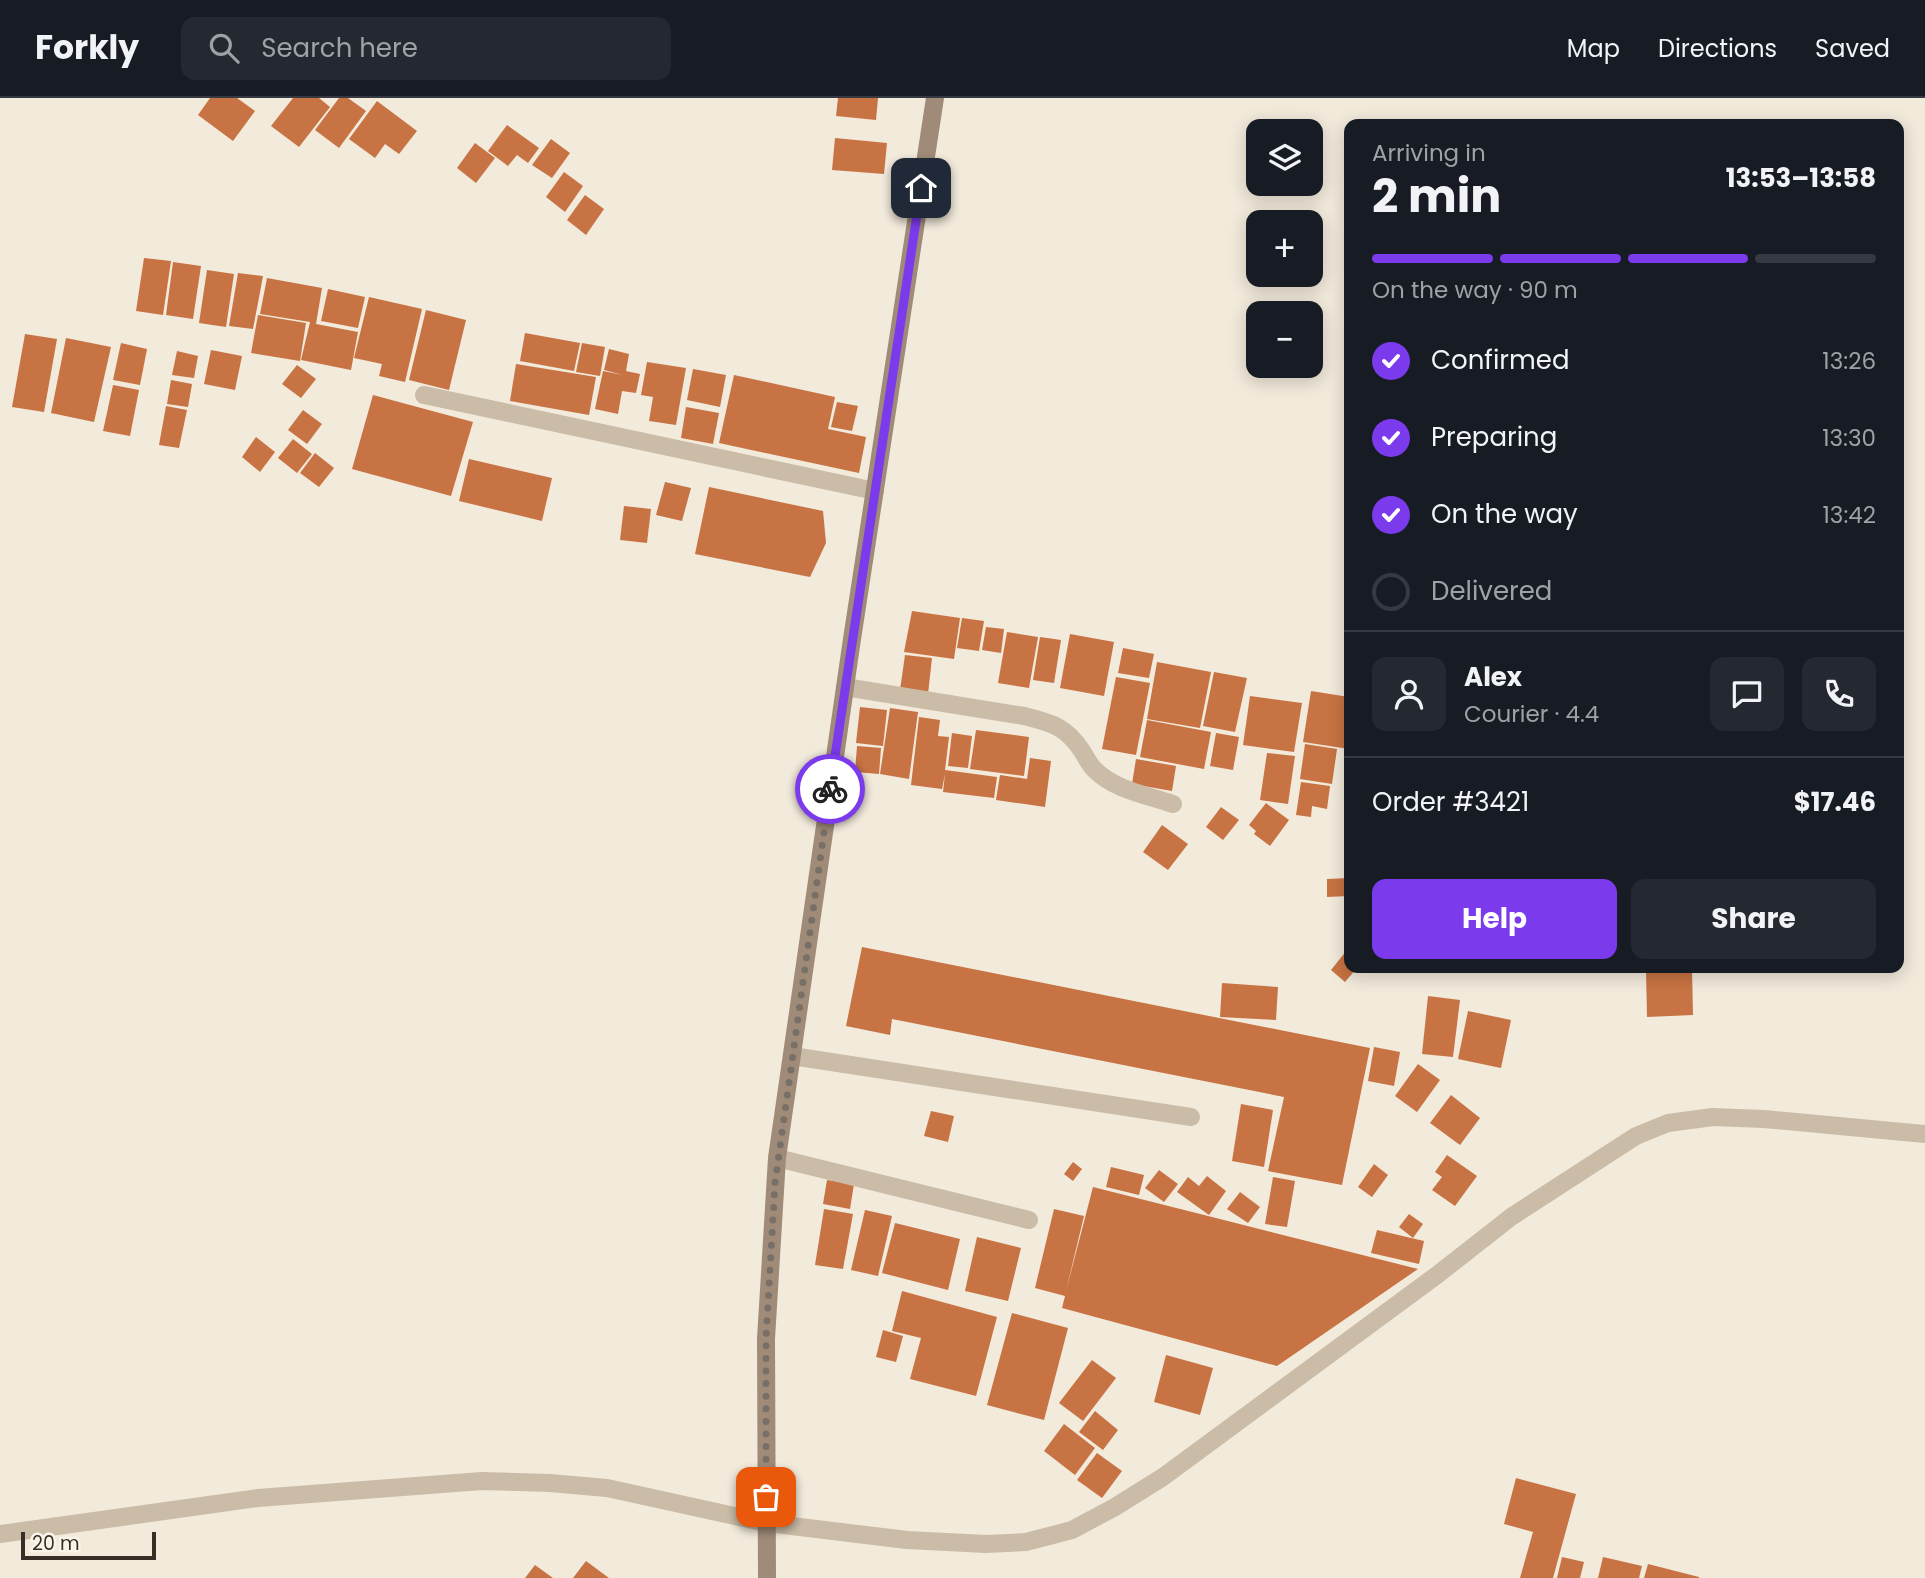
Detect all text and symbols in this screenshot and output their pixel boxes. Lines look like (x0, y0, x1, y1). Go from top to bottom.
search box (181, 17, 671, 80)
text: Forkly (35, 24, 139, 71)
icon: search (205, 29, 243, 67)
text: Search here (261, 30, 418, 66)
text: Map (1567, 32, 1620, 65)
text: Directions (1658, 32, 1777, 65)
text: Saved (1815, 32, 1890, 65)
map controls (1246, 119, 1323, 378)
button: layers (1246, 119, 1323, 196)
text: Arriving in (1372, 137, 1486, 169)
pin (891, 158, 951, 218)
text: 13:53–13:58 (1726, 160, 1876, 196)
text: 2 min (1372, 164, 1501, 228)
icon: home (902, 169, 940, 207)
button: + (1246, 210, 1323, 287)
text: On the way · 90 m (1372, 274, 1578, 306)
button: − (1246, 301, 1323, 378)
icon: check (1372, 342, 1410, 380)
text: Confirmed (1431, 342, 1569, 378)
text: 13:26 (1822, 345, 1876, 377)
icon: check (1372, 419, 1410, 457)
text: Preparing (1431, 419, 1557, 455)
text: 13:30 (1822, 422, 1876, 454)
icon: check (1372, 496, 1410, 534)
text: On the way (1431, 496, 1578, 532)
text: 13:42 (1823, 499, 1876, 531)
text: Delivered (1431, 573, 1552, 609)
button: person (1372, 657, 1446, 731)
button: chat (1710, 657, 1784, 731)
button: phone (1802, 657, 1876, 731)
text: Alex (1464, 659, 1522, 695)
text: Courier · 4.4 (1464, 698, 1599, 730)
courier (795, 754, 865, 824)
icon: bike (811, 770, 849, 808)
text: Order #3421 (1372, 784, 1529, 820)
text: $17.46 (1794, 784, 1876, 820)
button: Help (1372, 879, 1617, 959)
button: Share (1631, 879, 1876, 959)
pin (736, 1467, 796, 1527)
icon: bag (747, 1478, 785, 1516)
scale bar (21, 1529, 156, 1561)
text: 20 m (32, 1530, 80, 1557)

